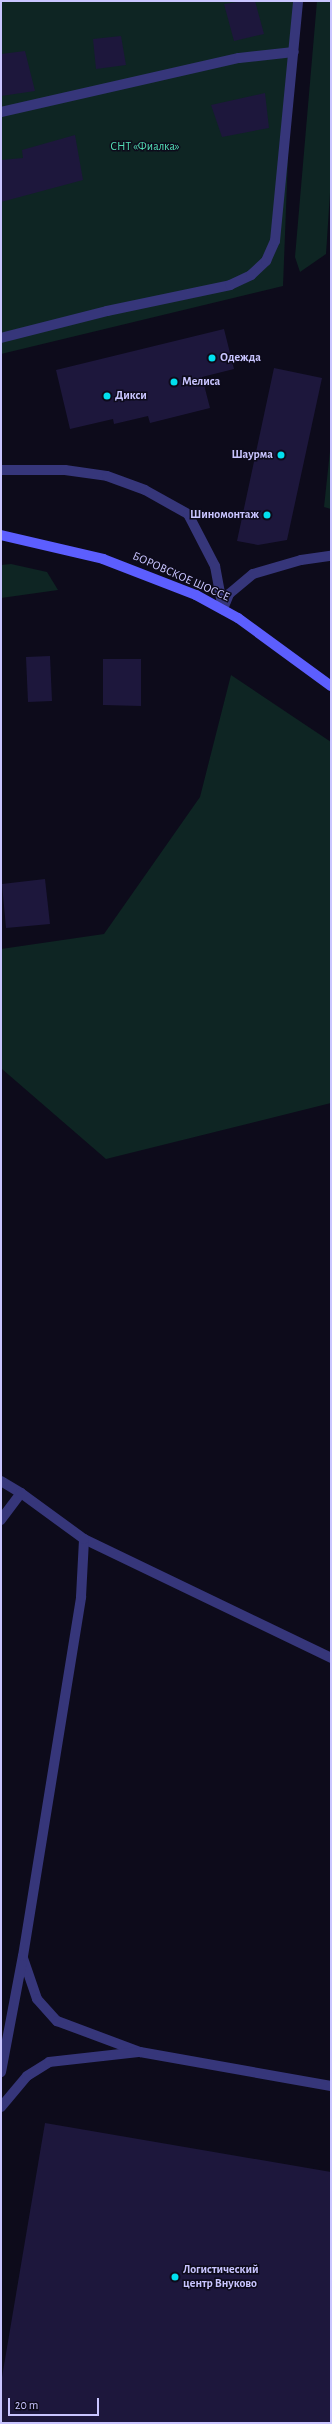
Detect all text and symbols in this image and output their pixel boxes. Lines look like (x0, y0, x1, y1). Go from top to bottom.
park label: СНТ «Фиалка» (110, 140, 180, 154)
place label: Одежда (220, 351, 261, 365)
marker: Одежда (207, 353, 217, 363)
place label: Мелиса (182, 375, 220, 389)
marker: Мелиса (169, 377, 179, 387)
place label: Дикси (115, 389, 147, 403)
marker: Дикси (102, 391, 112, 401)
place label: Шаурма (231, 448, 273, 462)
marker: Шаурма (276, 450, 286, 460)
place label: Шиномонтаж (190, 508, 259, 522)
marker: Шиномонтаж (262, 510, 272, 520)
street label: БОРОВСКОЕ ШОССЕ (130, 549, 232, 605)
place label: Логистический центр Внуково (183, 2263, 259, 2291)
marker: Логистический центр Внуково (170, 2272, 180, 2282)
scale bar (10, 2390, 101, 2416)
text: 20 m (15, 2399, 38, 2411)

